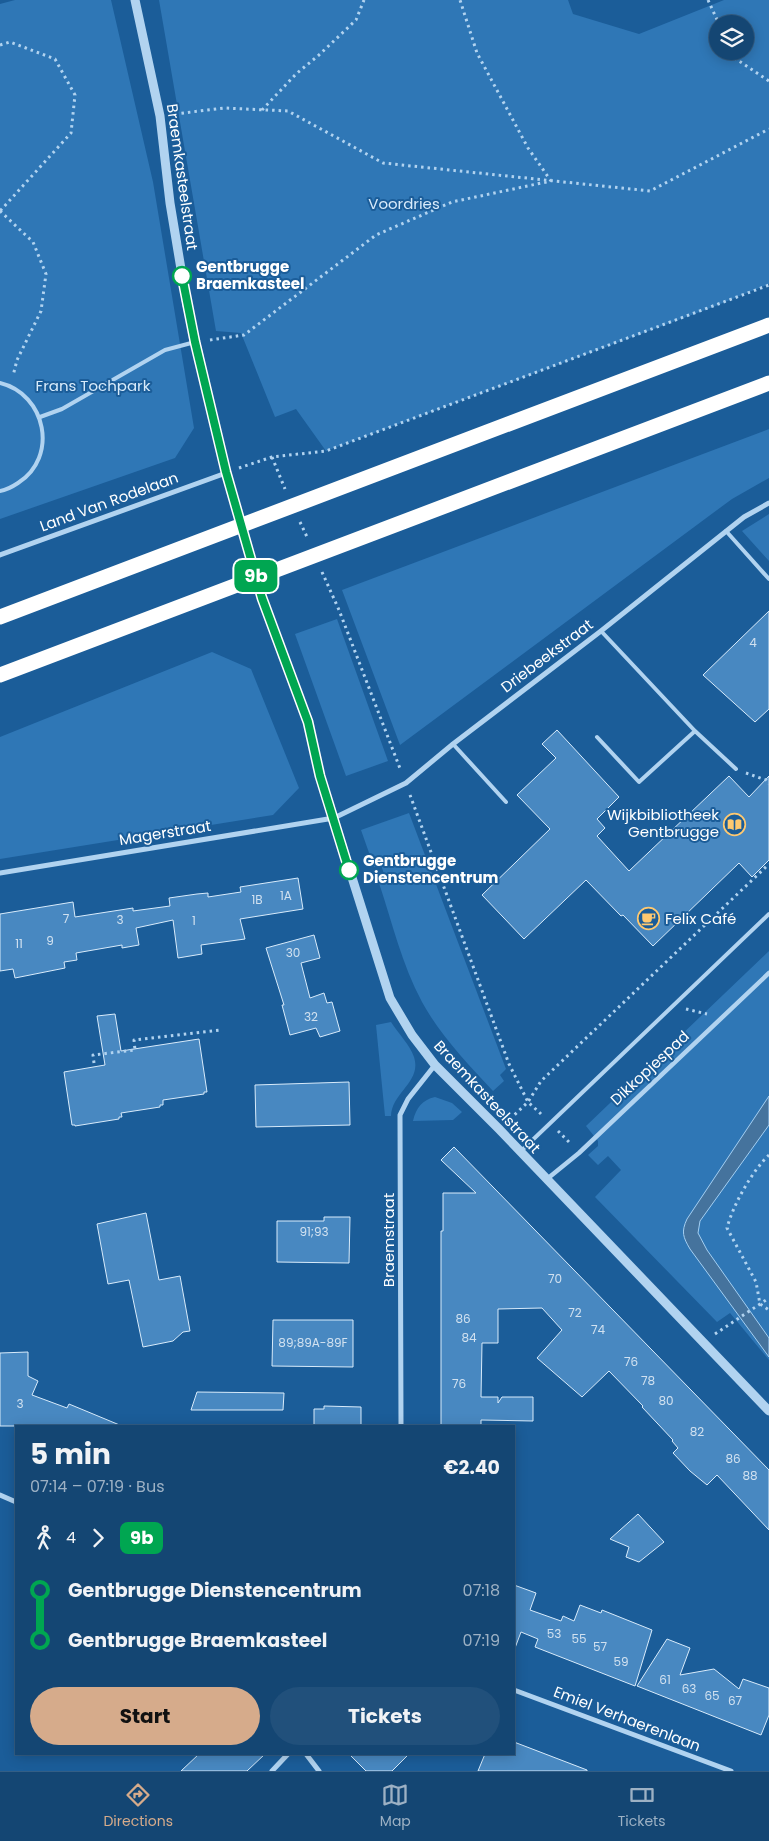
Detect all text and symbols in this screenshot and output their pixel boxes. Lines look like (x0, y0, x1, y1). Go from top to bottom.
map controls (709, 15, 754, 60)
button: layers (709, 15, 754, 60)
street label: Braemkasteelstraat (162, 102, 203, 252)
park label: Voordries (368, 193, 440, 214)
place label: Gentbrugge Braemkasteel (196, 256, 304, 294)
marker: Gentbrugge Braemkasteel (172, 266, 192, 286)
park label: Frans Tochpark (36, 375, 151, 396)
street label: Land Van Rodelaan (37, 467, 181, 536)
line badge: 9b (234, 560, 278, 592)
text: 9b (244, 563, 268, 588)
street label: Driebeekstraat (496, 614, 597, 697)
house number: 4 (749, 634, 757, 651)
place label: Wijkbibliotheek Gentbrugge (607, 804, 719, 842)
library icon: Wijkbibliotheek Gentbrugge (723, 812, 747, 836)
street label: Magerstraat (117, 815, 212, 850)
place label: Gentbrugge Dienstencentrum (363, 850, 499, 888)
marker: Gentbrugge Dienstencentrum (339, 860, 359, 880)
house number: 1A (280, 887, 292, 904)
house number: 1B (251, 891, 263, 908)
cafe icon: Felix Café (637, 907, 661, 931)
place label: Felix Café (665, 908, 736, 929)
house number: 7 (63, 910, 70, 927)
house number: 3 (116, 911, 124, 928)
house number: 1 (192, 912, 196, 929)
house number: 9 (46, 932, 54, 949)
house number: 11 (15, 935, 23, 952)
house number: 30 (286, 944, 300, 961)
house number: 32 (304, 1008, 318, 1025)
street label: Dikkopjespad (606, 1026, 694, 1110)
street label: Braemkasteelstraat (429, 1035, 545, 1158)
street label: Braemstraat (378, 1193, 399, 1287)
house number: 91;93 (299, 1223, 329, 1240)
house number: 70 (548, 1270, 562, 1287)
house number: 72 (568, 1304, 582, 1321)
house number: 86 (455, 1310, 471, 1327)
house number: 74 (591, 1321, 605, 1338)
house number: 84 (461, 1329, 477, 1346)
house number: 89;89A-89F (278, 1334, 348, 1351)
house number: 76 (624, 1353, 638, 1370)
house number: 78 (641, 1372, 655, 1389)
house number: 76 (452, 1375, 466, 1392)
house number: 80 (658, 1392, 674, 1409)
house number: 3 (16, 1395, 24, 1412)
house number: 82 (690, 1423, 704, 1440)
text: 5 min (30, 1435, 111, 1474)
house number: 86 (725, 1450, 741, 1467)
text: €2.40 (443, 1454, 500, 1481)
house number: 88 (742, 1467, 758, 1484)
text: 07:14 – 07:19 · Bus (30, 1475, 164, 1498)
icon: walk (30, 1524, 58, 1552)
icon: forward (84, 1524, 112, 1552)
text: 9b (130, 1525, 153, 1550)
text: 4 (66, 1526, 76, 1549)
text: Gentbrugge Dienstencentrum (68, 1577, 362, 1604)
text: 07:18 (463, 1579, 500, 1602)
house number: 53 (547, 1625, 561, 1642)
text: Gentbrugge Braemkasteel (68, 1627, 327, 1654)
text: 07:19 (463, 1629, 500, 1652)
house number: 55 (571, 1630, 587, 1647)
house number: 57 (593, 1638, 607, 1655)
house number: 59 (613, 1653, 629, 1670)
house number: 61 (659, 1671, 671, 1688)
house number: 63 (682, 1680, 696, 1697)
street label: Emiel Verhaerenlaan (551, 1681, 704, 1756)
button: Start (30, 1687, 260, 1745)
button: Tickets (270, 1687, 500, 1745)
house number: 65 (704, 1687, 720, 1704)
house number: 67 (728, 1692, 743, 1709)
tab: Directions (103, 1781, 173, 1832)
tab: Map (380, 1781, 411, 1832)
tab: Tickets (618, 1781, 666, 1832)

